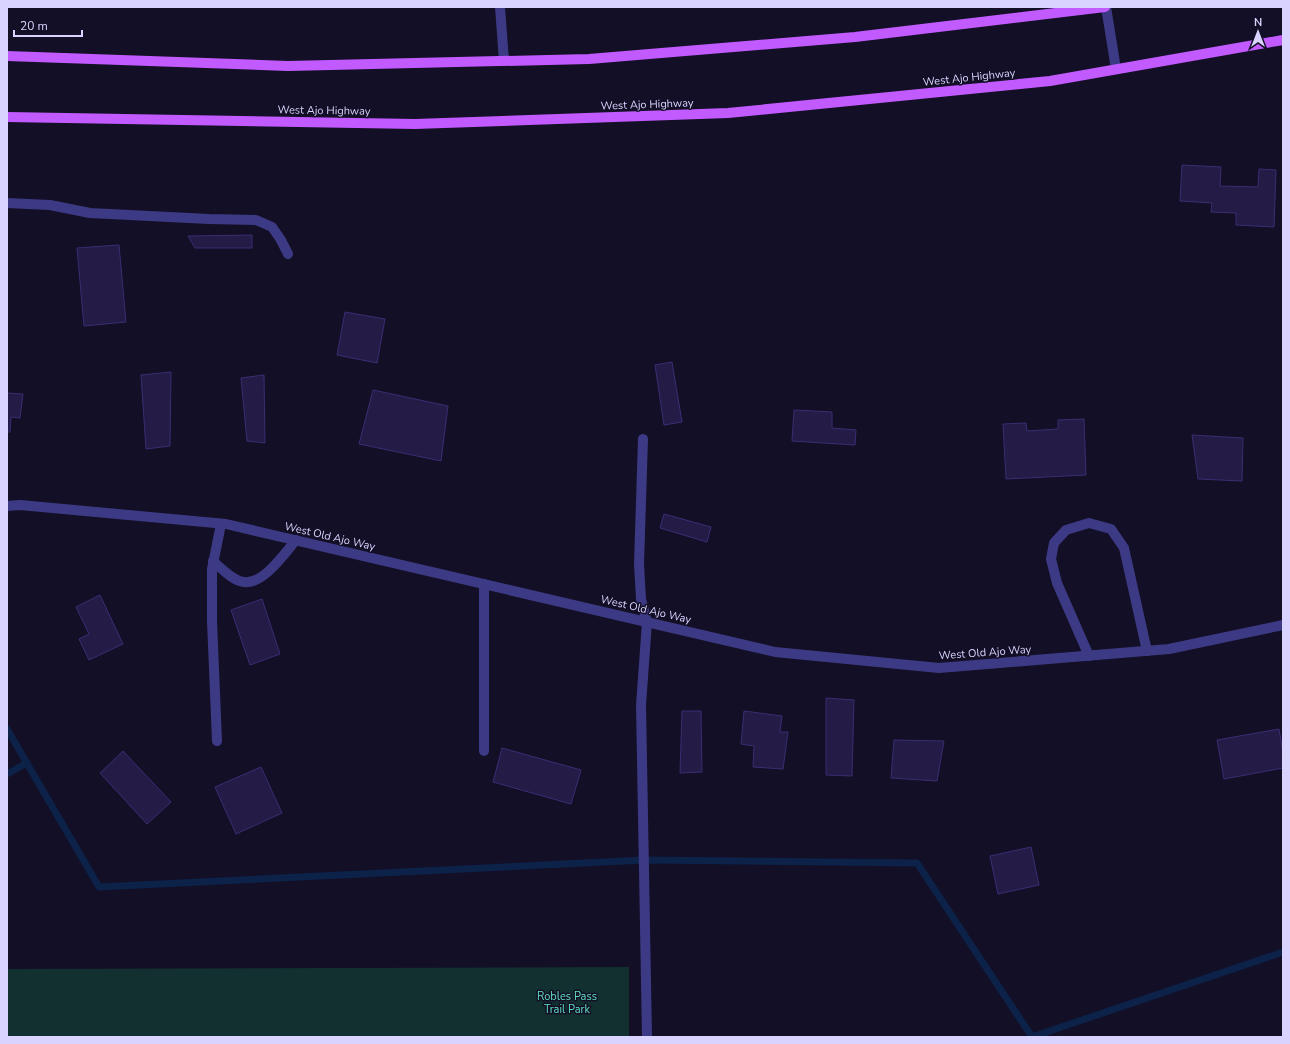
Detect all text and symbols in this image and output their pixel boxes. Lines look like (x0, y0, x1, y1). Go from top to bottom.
scale bar (14, 12, 82, 38)
north arrow (1238, 12, 1278, 52)
text: N (1254, 15, 1262, 30)
text: 20 m (20, 18, 48, 34)
street label: West Ajo Highway (922, 65, 1016, 90)
street label: West Ajo Highway (600, 95, 694, 114)
street label: West Ajo Highway (277, 102, 371, 119)
street label: West Old Ajo Way (283, 519, 377, 554)
street label: West Old Ajo Way (599, 592, 693, 627)
street label: West Old Ajo Way (938, 642, 1032, 663)
park label: Robles Pass Trail Park (537, 989, 597, 1017)

